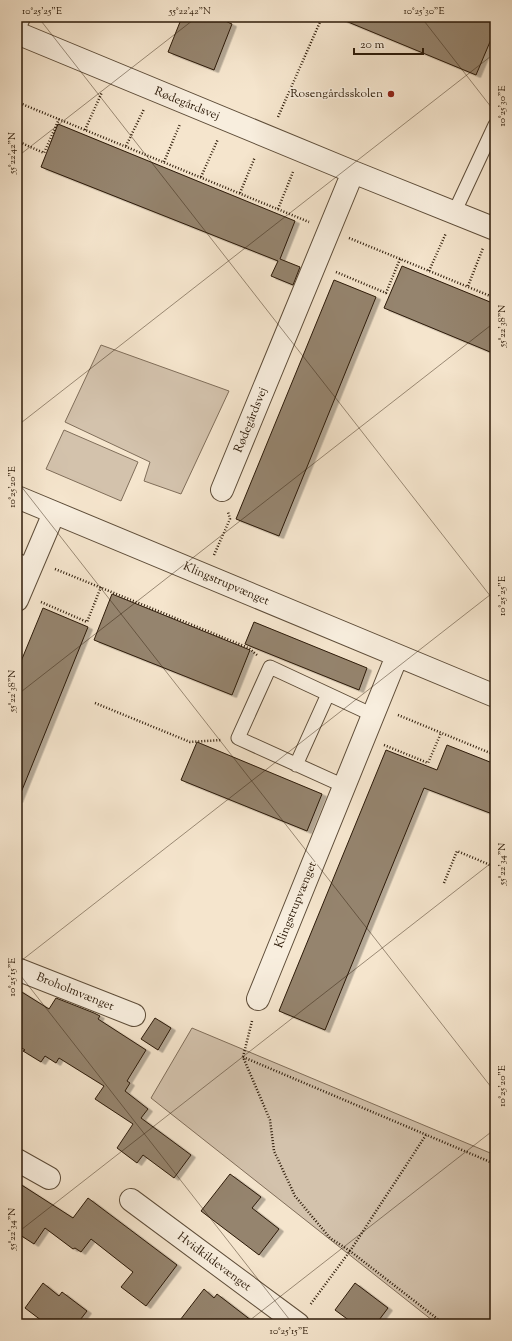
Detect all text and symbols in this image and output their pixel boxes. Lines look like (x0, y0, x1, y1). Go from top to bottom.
text: 10°25'25"E (22, 4, 62, 19)
text: 55°22'42"N (168, 4, 211, 19)
text: 10°25'30"E (404, 4, 444, 19)
scale bar (354, 30, 423, 56)
text: 20 m (360, 36, 385, 54)
street label: Rødegårdsvej (152, 83, 222, 125)
place label: Rosengårdsskolen (290, 85, 383, 103)
text: 10°25'30"E (495, 86, 510, 126)
marker: Rosengårdsskolen (386, 89, 396, 99)
text: 55°22'42"N (5, 132, 20, 175)
text: 55°22'38"N (495, 305, 510, 348)
street label: Rødegårdsvej (230, 385, 272, 455)
text: 10°25'20"E (5, 466, 20, 508)
street label: Klingstrupvænget (180, 558, 272, 610)
text: 10°25'25"E (495, 576, 510, 616)
text: 55°22'38"N (5, 670, 20, 713)
text: 55°22'34"N (495, 843, 510, 886)
street label: Klingstrupvænget (270, 859, 322, 951)
text: 10°25'15"E (5, 958, 20, 996)
street label: Broholmvænget (33, 968, 117, 1016)
text: 10°25'20"E (495, 1065, 510, 1107)
text: 55°22'34"N (5, 1208, 20, 1251)
street label: Hvidkildevænget (173, 1228, 255, 1296)
text: 10°25'15"E (270, 1324, 308, 1339)

